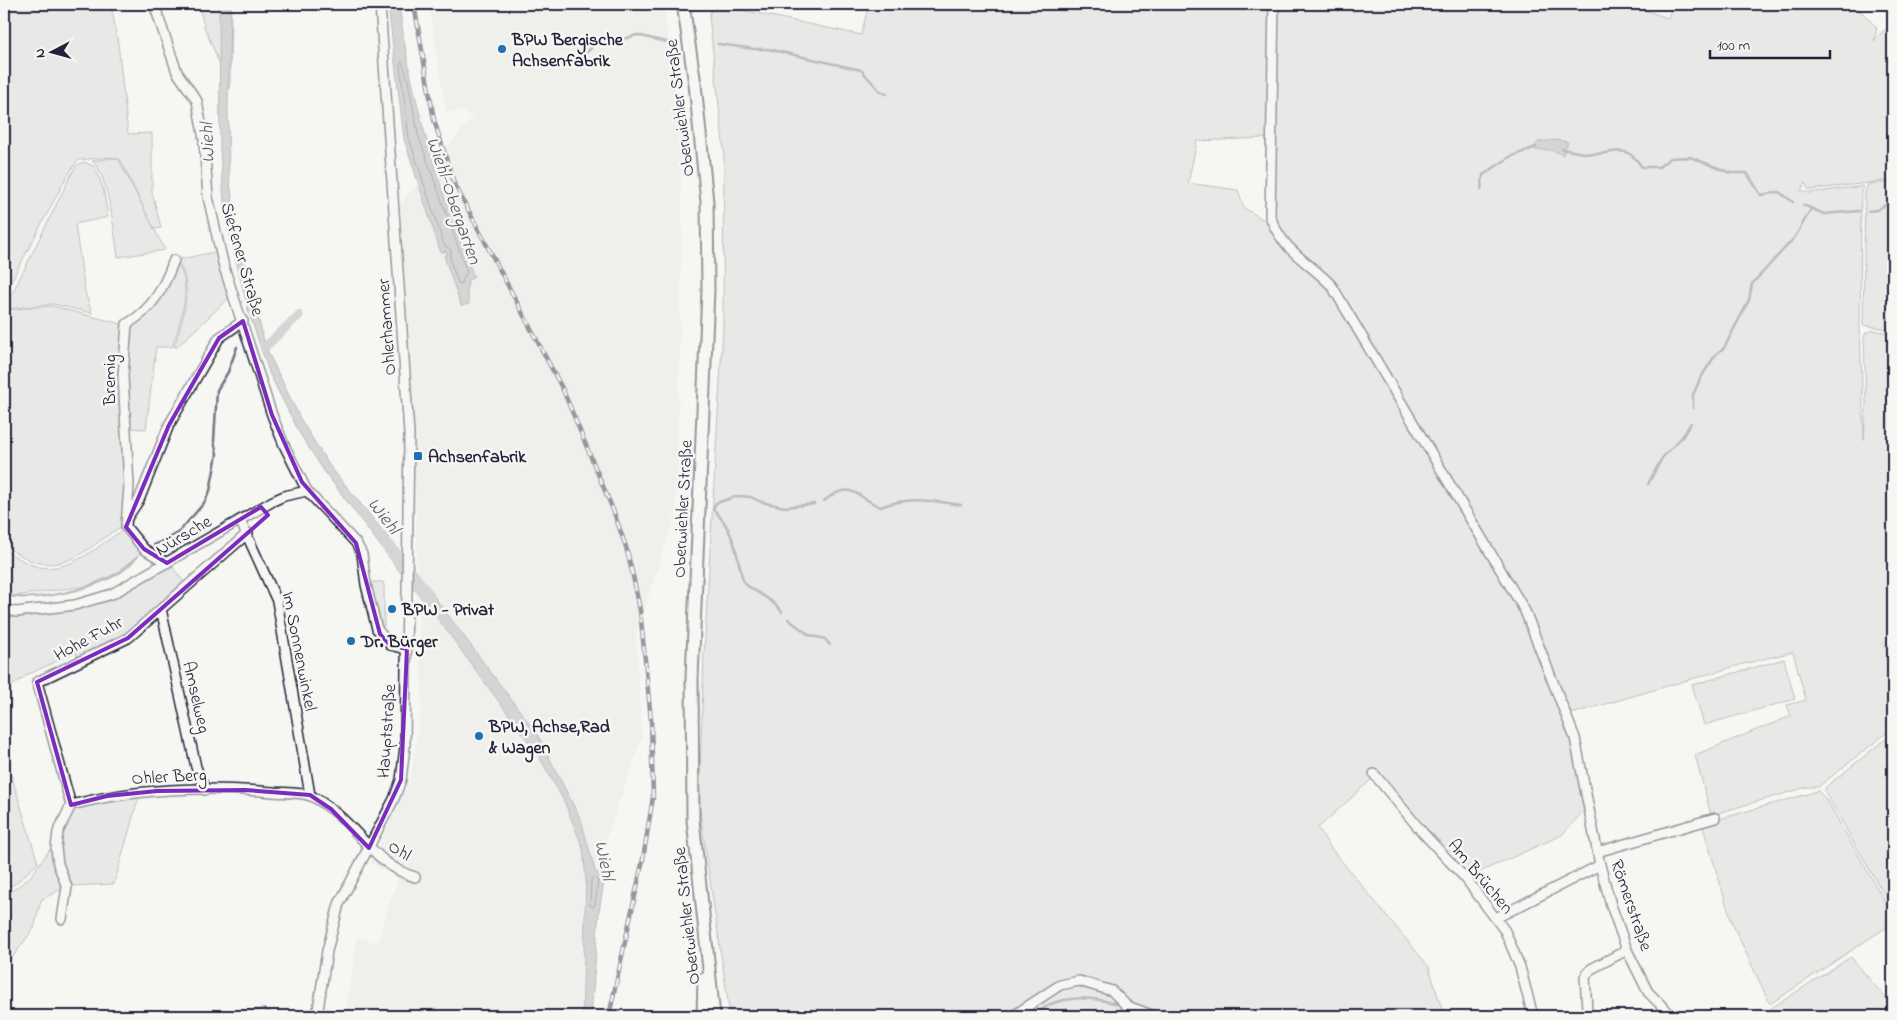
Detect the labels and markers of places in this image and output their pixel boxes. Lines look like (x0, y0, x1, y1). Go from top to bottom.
place label: BPW Bergische Achsenfabrik (511, 28, 624, 75)
marker: BPW Bergische Achsenfabrik (496, 43, 508, 55)
place label: Achsenfabrik (428, 445, 527, 471)
marker: Achsenfabrik (412, 450, 424, 462)
place label: BPW - Privat (401, 598, 495, 624)
marker: BPW - Privat (386, 603, 398, 615)
place label: Dr. Bürger (360, 630, 438, 657)
marker: Dr. Bürger (345, 635, 357, 647)
place label: BPW, Achse,Rad & Wagen (488, 715, 611, 763)
marker: BPW, Achse,Rad & Wagen (473, 730, 485, 742)

